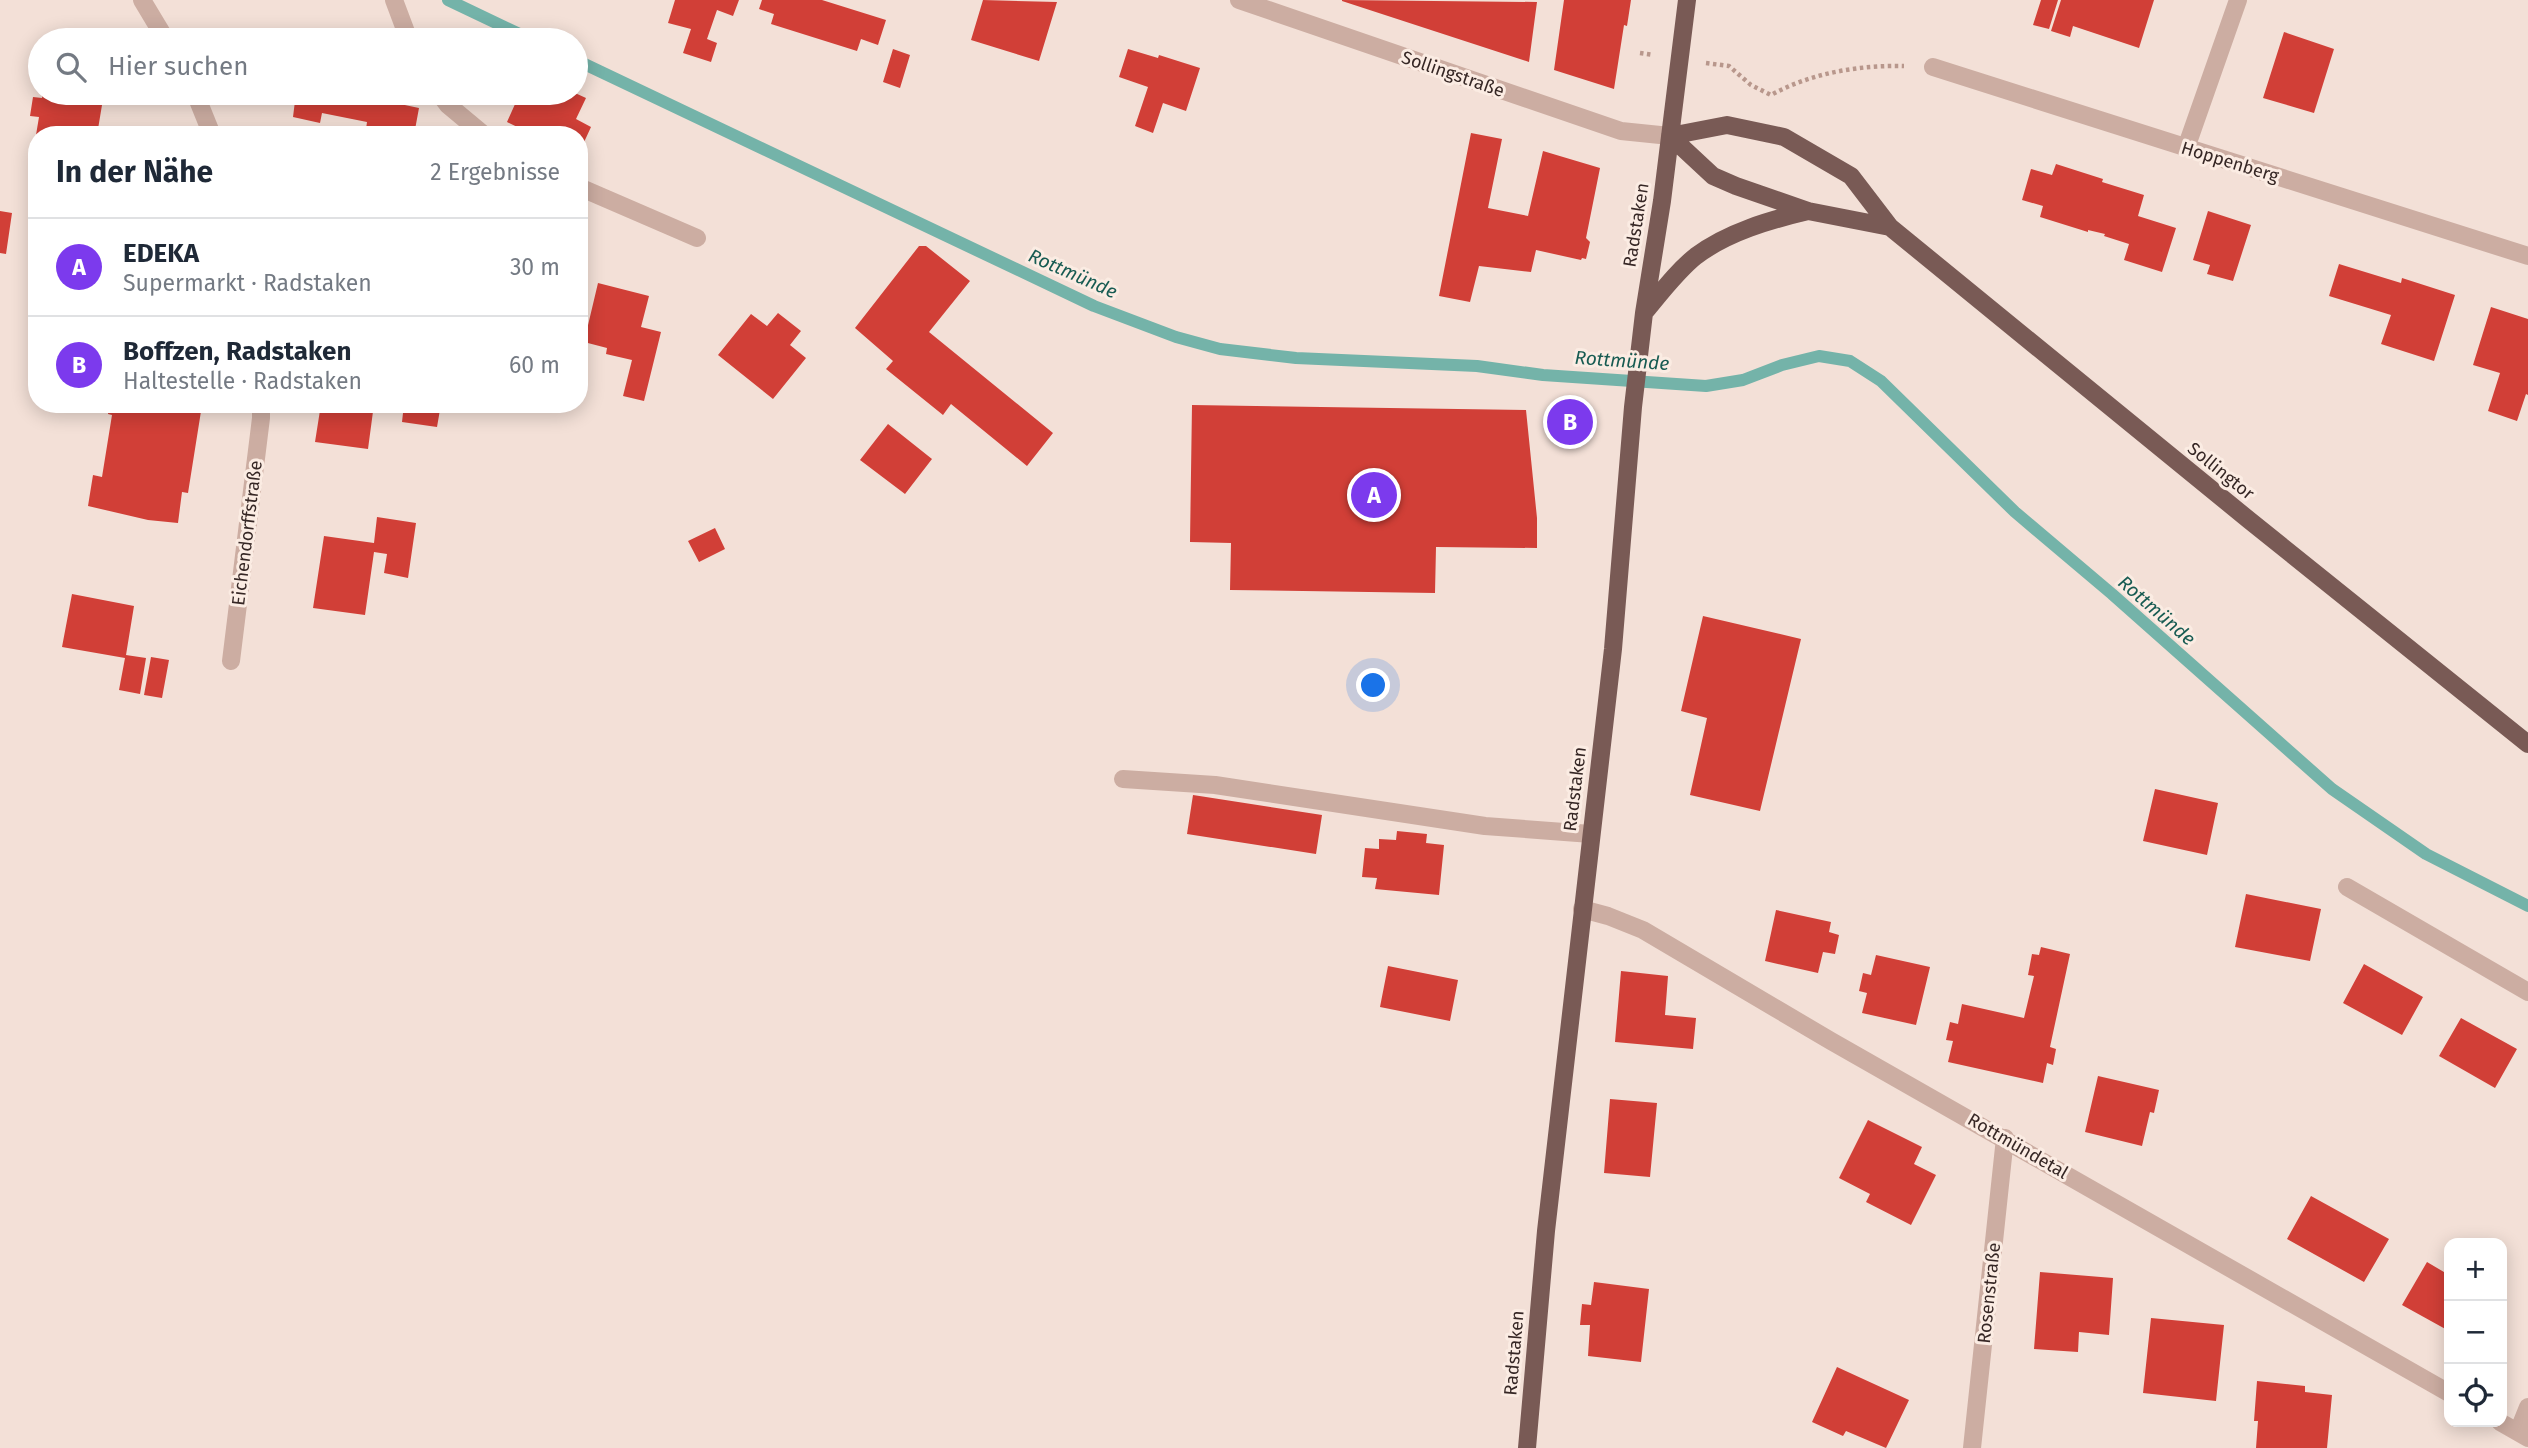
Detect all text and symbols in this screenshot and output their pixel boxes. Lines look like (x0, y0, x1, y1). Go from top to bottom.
search box (28, 28, 588, 105)
street label: Sollingstraße (1399, 46, 1507, 102)
icon: search (52, 48, 90, 86)
text: Hier suchen (108, 51, 248, 82)
street label: Hoppenberg (2178, 137, 2282, 187)
text: In der Nähe (56, 154, 213, 190)
text: 2 Ergebnisse (430, 158, 560, 186)
street label: Radstaken (1618, 181, 1654, 269)
text: EDEKA (123, 238, 199, 269)
water label: Rottmünde (1025, 244, 1121, 303)
text: A (72, 253, 86, 281)
text: 30 m (510, 253, 560, 281)
text: Supermarkt · Radstaken (123, 269, 372, 297)
text: Boffzen, Radstaken (123, 336, 351, 367)
water label: Rottmünde (1574, 346, 1670, 375)
text: B (72, 351, 86, 379)
text: 60 m (509, 351, 560, 379)
text: Haltestelle · Radstaken (123, 367, 362, 395)
pin: B (1547, 396, 1593, 448)
street label: Sollingtor (2183, 437, 2259, 505)
street label: Eichendorffstraße (227, 459, 267, 607)
pin: A (1351, 469, 1397, 521)
water label: Rottmünde (2113, 571, 2200, 650)
your location (1356, 668, 1390, 702)
street label: Radstaken (1559, 745, 1591, 833)
street label: Rottmündetal (1964, 1108, 2072, 1184)
map controls (2444, 1238, 2507, 1427)
button: + (2444, 1238, 2507, 1301)
street label: Rosenstraße (1973, 1241, 2005, 1345)
button: − (2444, 1301, 2507, 1364)
street label: Radstaken (1499, 1310, 1529, 1396)
button: locate (2444, 1364, 2507, 1427)

